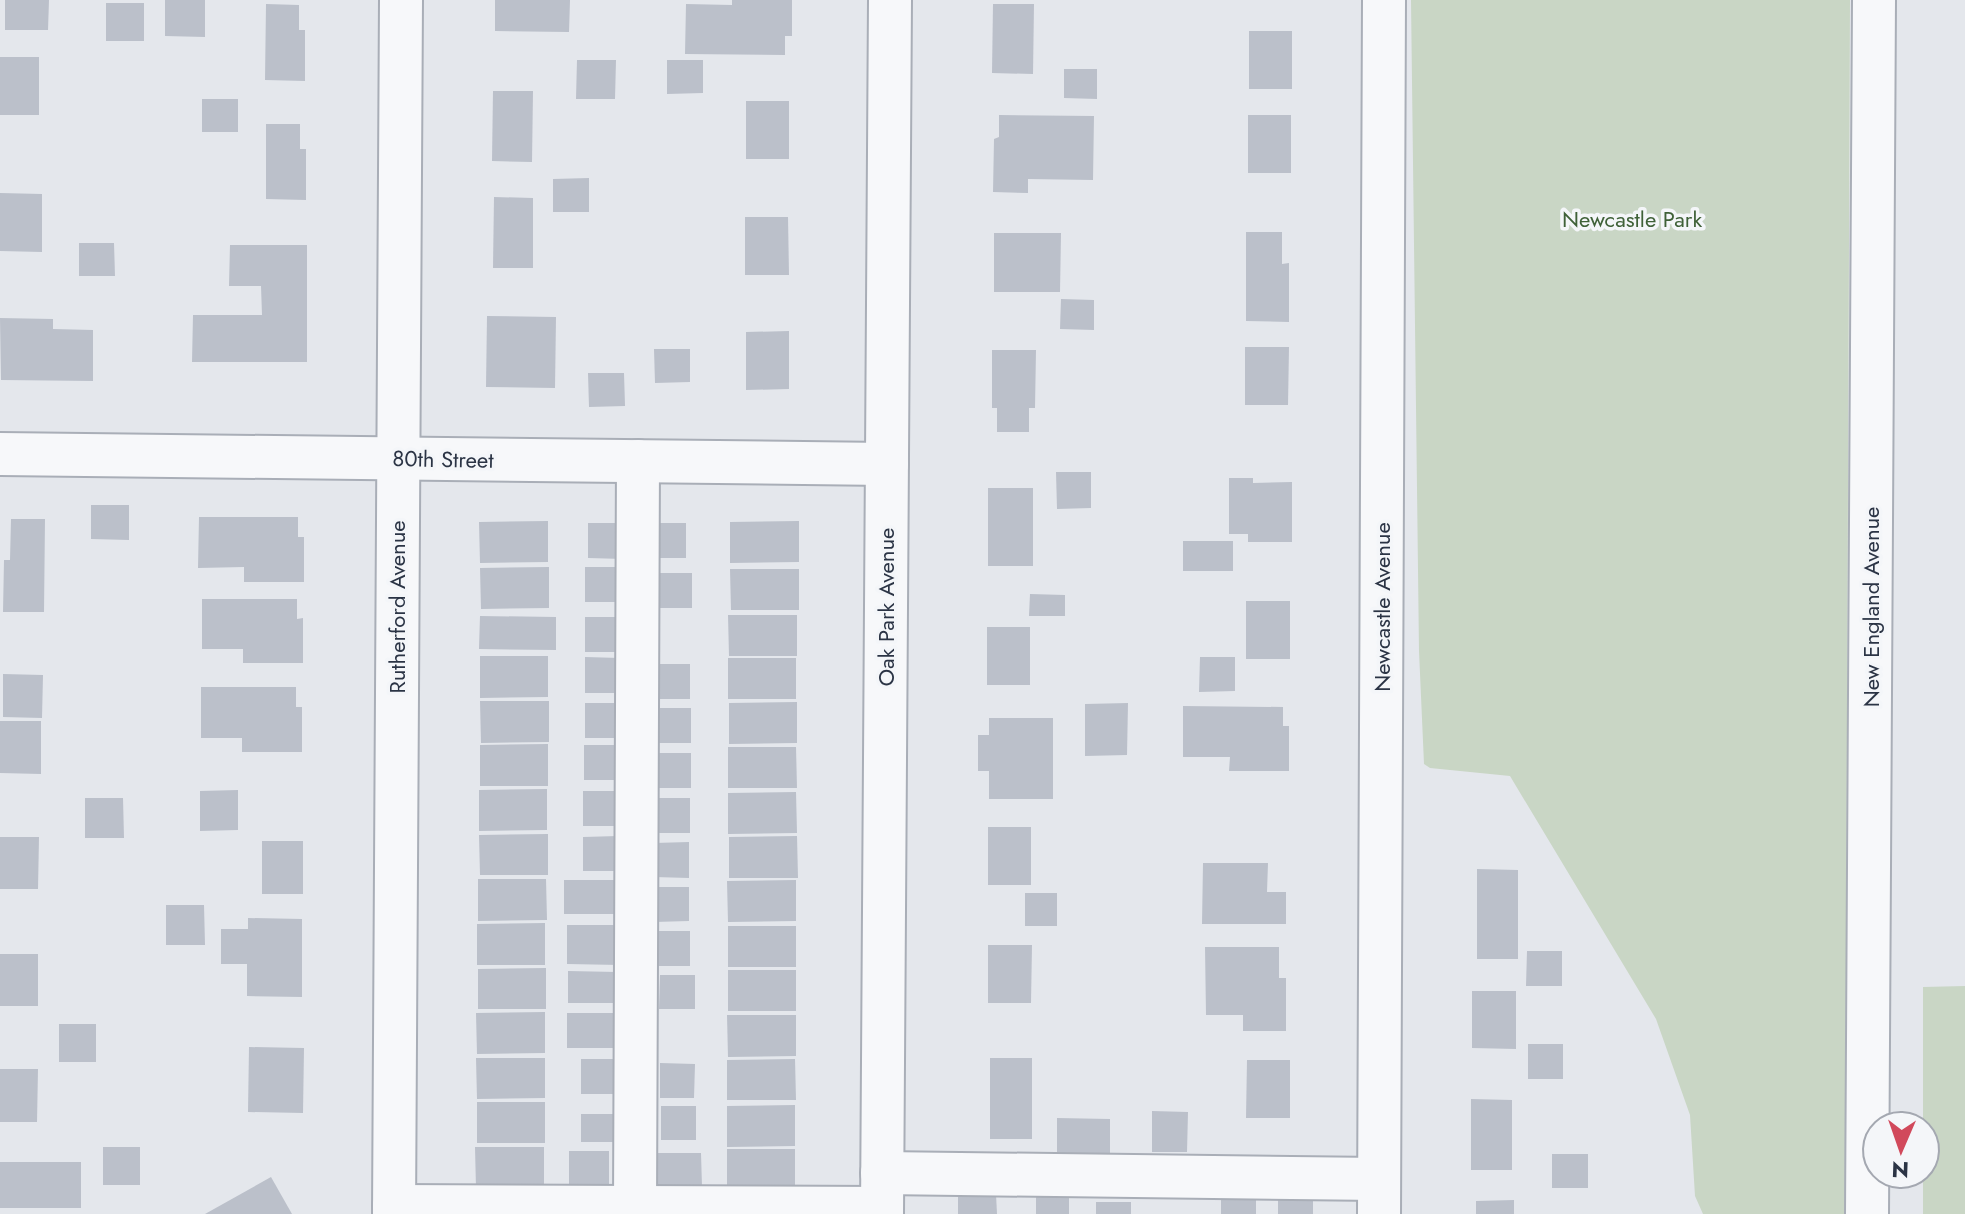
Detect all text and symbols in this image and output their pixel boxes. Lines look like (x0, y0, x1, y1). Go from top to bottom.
park label: Newcastle Park (1562, 203, 1702, 235)
street label: 80th Street (392, 442, 495, 476)
street label: New England Avenue (1855, 507, 1887, 707)
street label: Rutherford Avenue (381, 520, 413, 694)
street label: Newcastle Avenue (1366, 522, 1398, 692)
street label: Oak Park Avenue (870, 528, 902, 686)
north arrow (1861, 1110, 1941, 1190)
text: N (1891, 1154, 1910, 1186)

